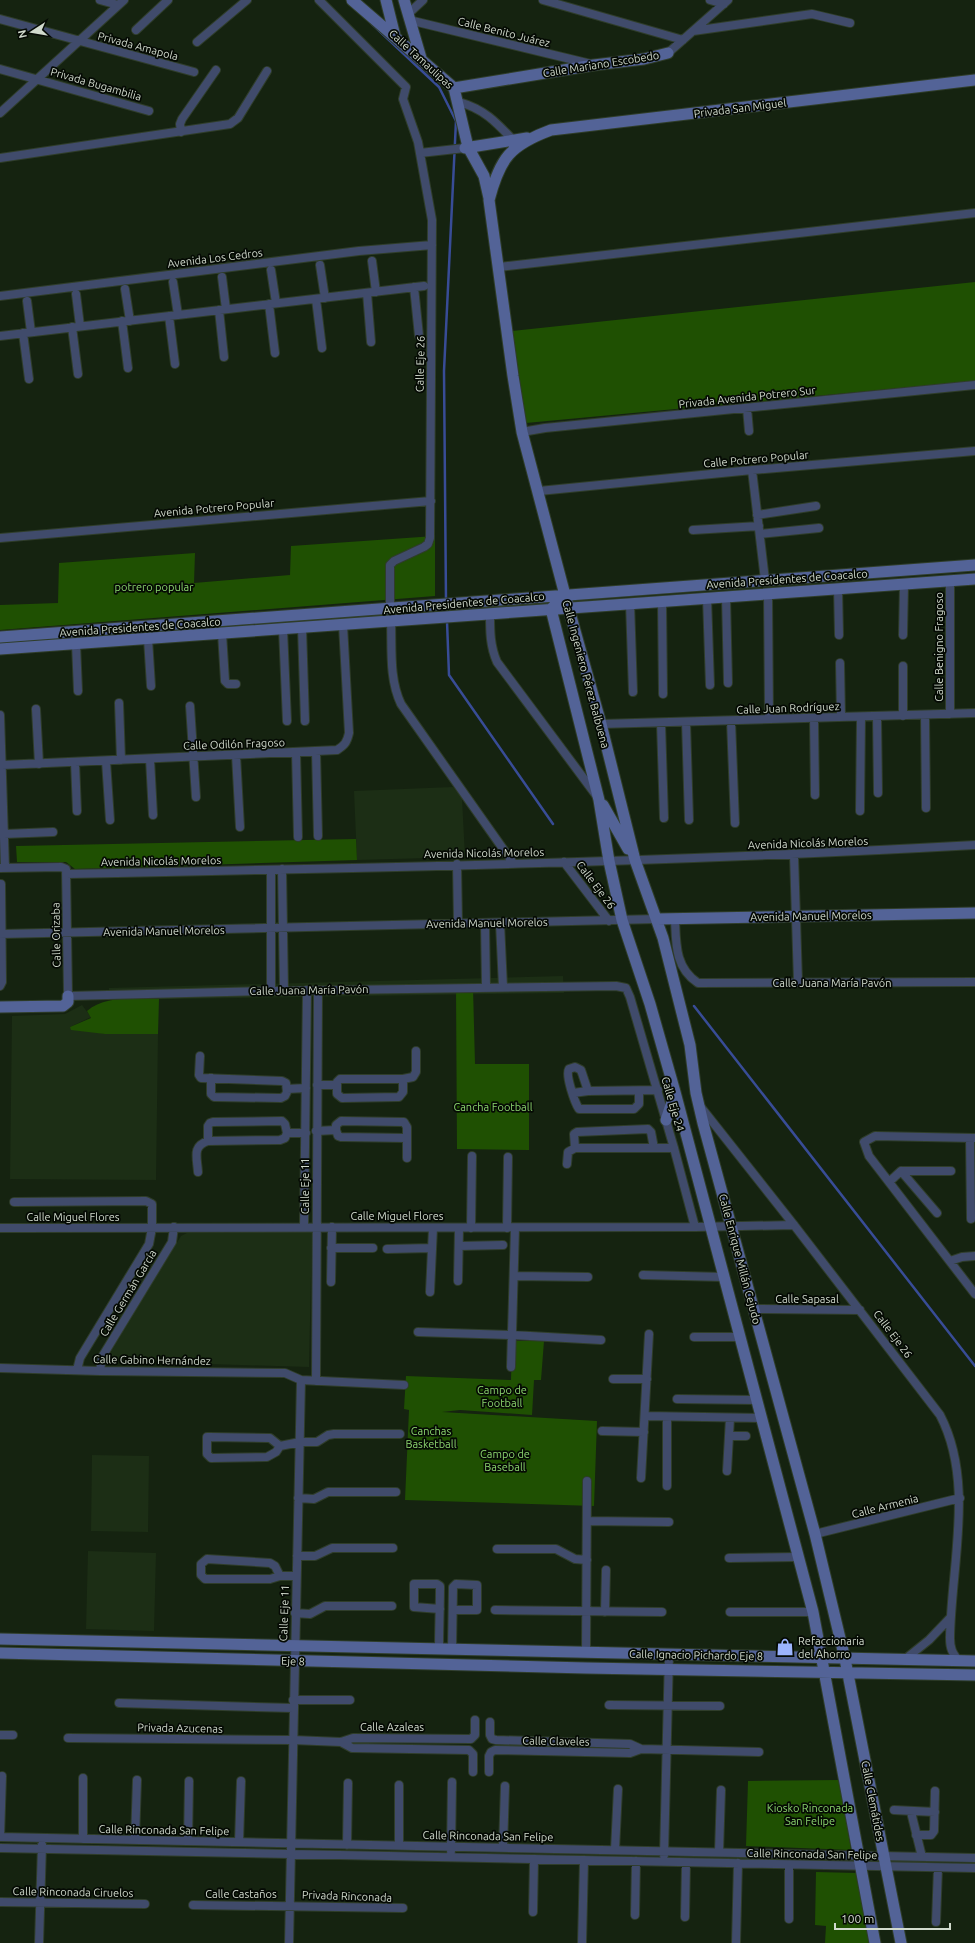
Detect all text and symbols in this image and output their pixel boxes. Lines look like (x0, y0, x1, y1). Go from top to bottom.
north arrow (12, 12, 52, 52)
street label: Calle Benito Juárez (457, 15, 551, 49)
street label: Calle Tamaulipas (387, 27, 456, 91)
text: N (15, 29, 29, 39)
street label: Privada Amapola (96, 29, 180, 63)
street label: Calle Mariano Escobedo (542, 49, 660, 79)
street label: Privada Bugambilia (49, 65, 143, 103)
street label: Privada San Miguel (693, 96, 787, 120)
street label: Avenida Los Cedros (167, 246, 264, 270)
street label: Calle Eje 26 (414, 336, 426, 392)
street label: Privada Avenida Potrero Sur (678, 384, 817, 410)
street label: Calle Potrero Popular (703, 448, 810, 470)
street label: Avenida Potrero Popular (153, 497, 276, 519)
street label: Avenida Presidentes de Coacalco (706, 567, 868, 591)
park label: potrero popular (115, 581, 194, 593)
street label: Avenida Presidentes de Coacalco (383, 590, 545, 616)
street label: Calle Benigno Fragoso (933, 592, 945, 702)
street label: Calle Ingeniero Pérez Balbuena (560, 599, 612, 749)
street label: Avenida Presidentes de Coacalco (59, 615, 221, 639)
street label: Calle Juan Rodríguez (736, 700, 840, 716)
street label: Calle Odilón Fragoso (183, 736, 285, 752)
street label: Avenida Nicolás Morelos (748, 835, 868, 851)
street label: Avenida Nicolás Morelos (424, 846, 544, 860)
street label: Avenida Nicolás Morelos (101, 854, 221, 868)
street label: Calle Eje 26 (574, 859, 618, 911)
street label: Calle Orizaba (49, 902, 63, 968)
street label: Avenida Manuel Morelos (750, 909, 872, 923)
street label: Avenida Manuel Morelos (426, 916, 548, 930)
street label: Avenida Manuel Morelos (103, 924, 225, 938)
street label: Calle Juana María Pavón (773, 977, 891, 989)
street label: Calle Juana María Pavón (249, 983, 369, 997)
street label: Calle Eje 24 (659, 1075, 687, 1133)
park label: Cancha Football (453, 1101, 533, 1113)
street label: Calle Eje 11 (299, 1158, 311, 1214)
street label: Calle Enrique Millán Cejudo (717, 1193, 763, 1325)
street label: Calle Miguel Flores (350, 1210, 444, 1222)
street label: Calle Miguel Flores (26, 1211, 120, 1223)
street label: Calle Germán García (97, 1248, 159, 1338)
street label: Calle Sapasal (775, 1293, 839, 1305)
street label: Calle Eje 26 (871, 1308, 915, 1360)
street label: Calle Gabino Hernández (93, 1353, 211, 1367)
park label: Campo de Football (477, 1384, 527, 1409)
park label: Canchas Basketball (405, 1425, 457, 1450)
park label: Campo de Baseball (480, 1448, 530, 1473)
street label: Calle Armenia (850, 1492, 920, 1520)
street label: Calle Eje 11 (277, 1585, 291, 1641)
place label: Refaccionaria del Ahorro (798, 1635, 864, 1660)
shop icon: Refaccionaria del Ahorro (775, 1637, 795, 1657)
street label: Calle Ignacio Pichardo Eje 8 (629, 1648, 763, 1662)
street label: Eje 8 (281, 1655, 305, 1667)
street label: Privada Azucenas (137, 1721, 223, 1735)
street label: Calle Azaleas (360, 1721, 424, 1733)
street label: Calle Claveles (522, 1734, 590, 1748)
street label: Calle Clemátides (859, 1760, 887, 1843)
park label: Kiosko Rinconada San Felipe (767, 1802, 853, 1827)
street label: Calle Rinconada San Felipe (99, 1823, 229, 1837)
street label: Calle Rinconada San Felipe (423, 1829, 553, 1843)
street label: Calle Rinconada San Felipe (747, 1847, 877, 1861)
street label: Calle Rinconada Ciruelos (13, 1885, 134, 1899)
street label: Calle Castaños (205, 1888, 277, 1900)
street label: Privada Rinconada (302, 1888, 392, 1904)
scale bar (835, 1905, 950, 1931)
text: 100 m (841, 1912, 874, 1925)

